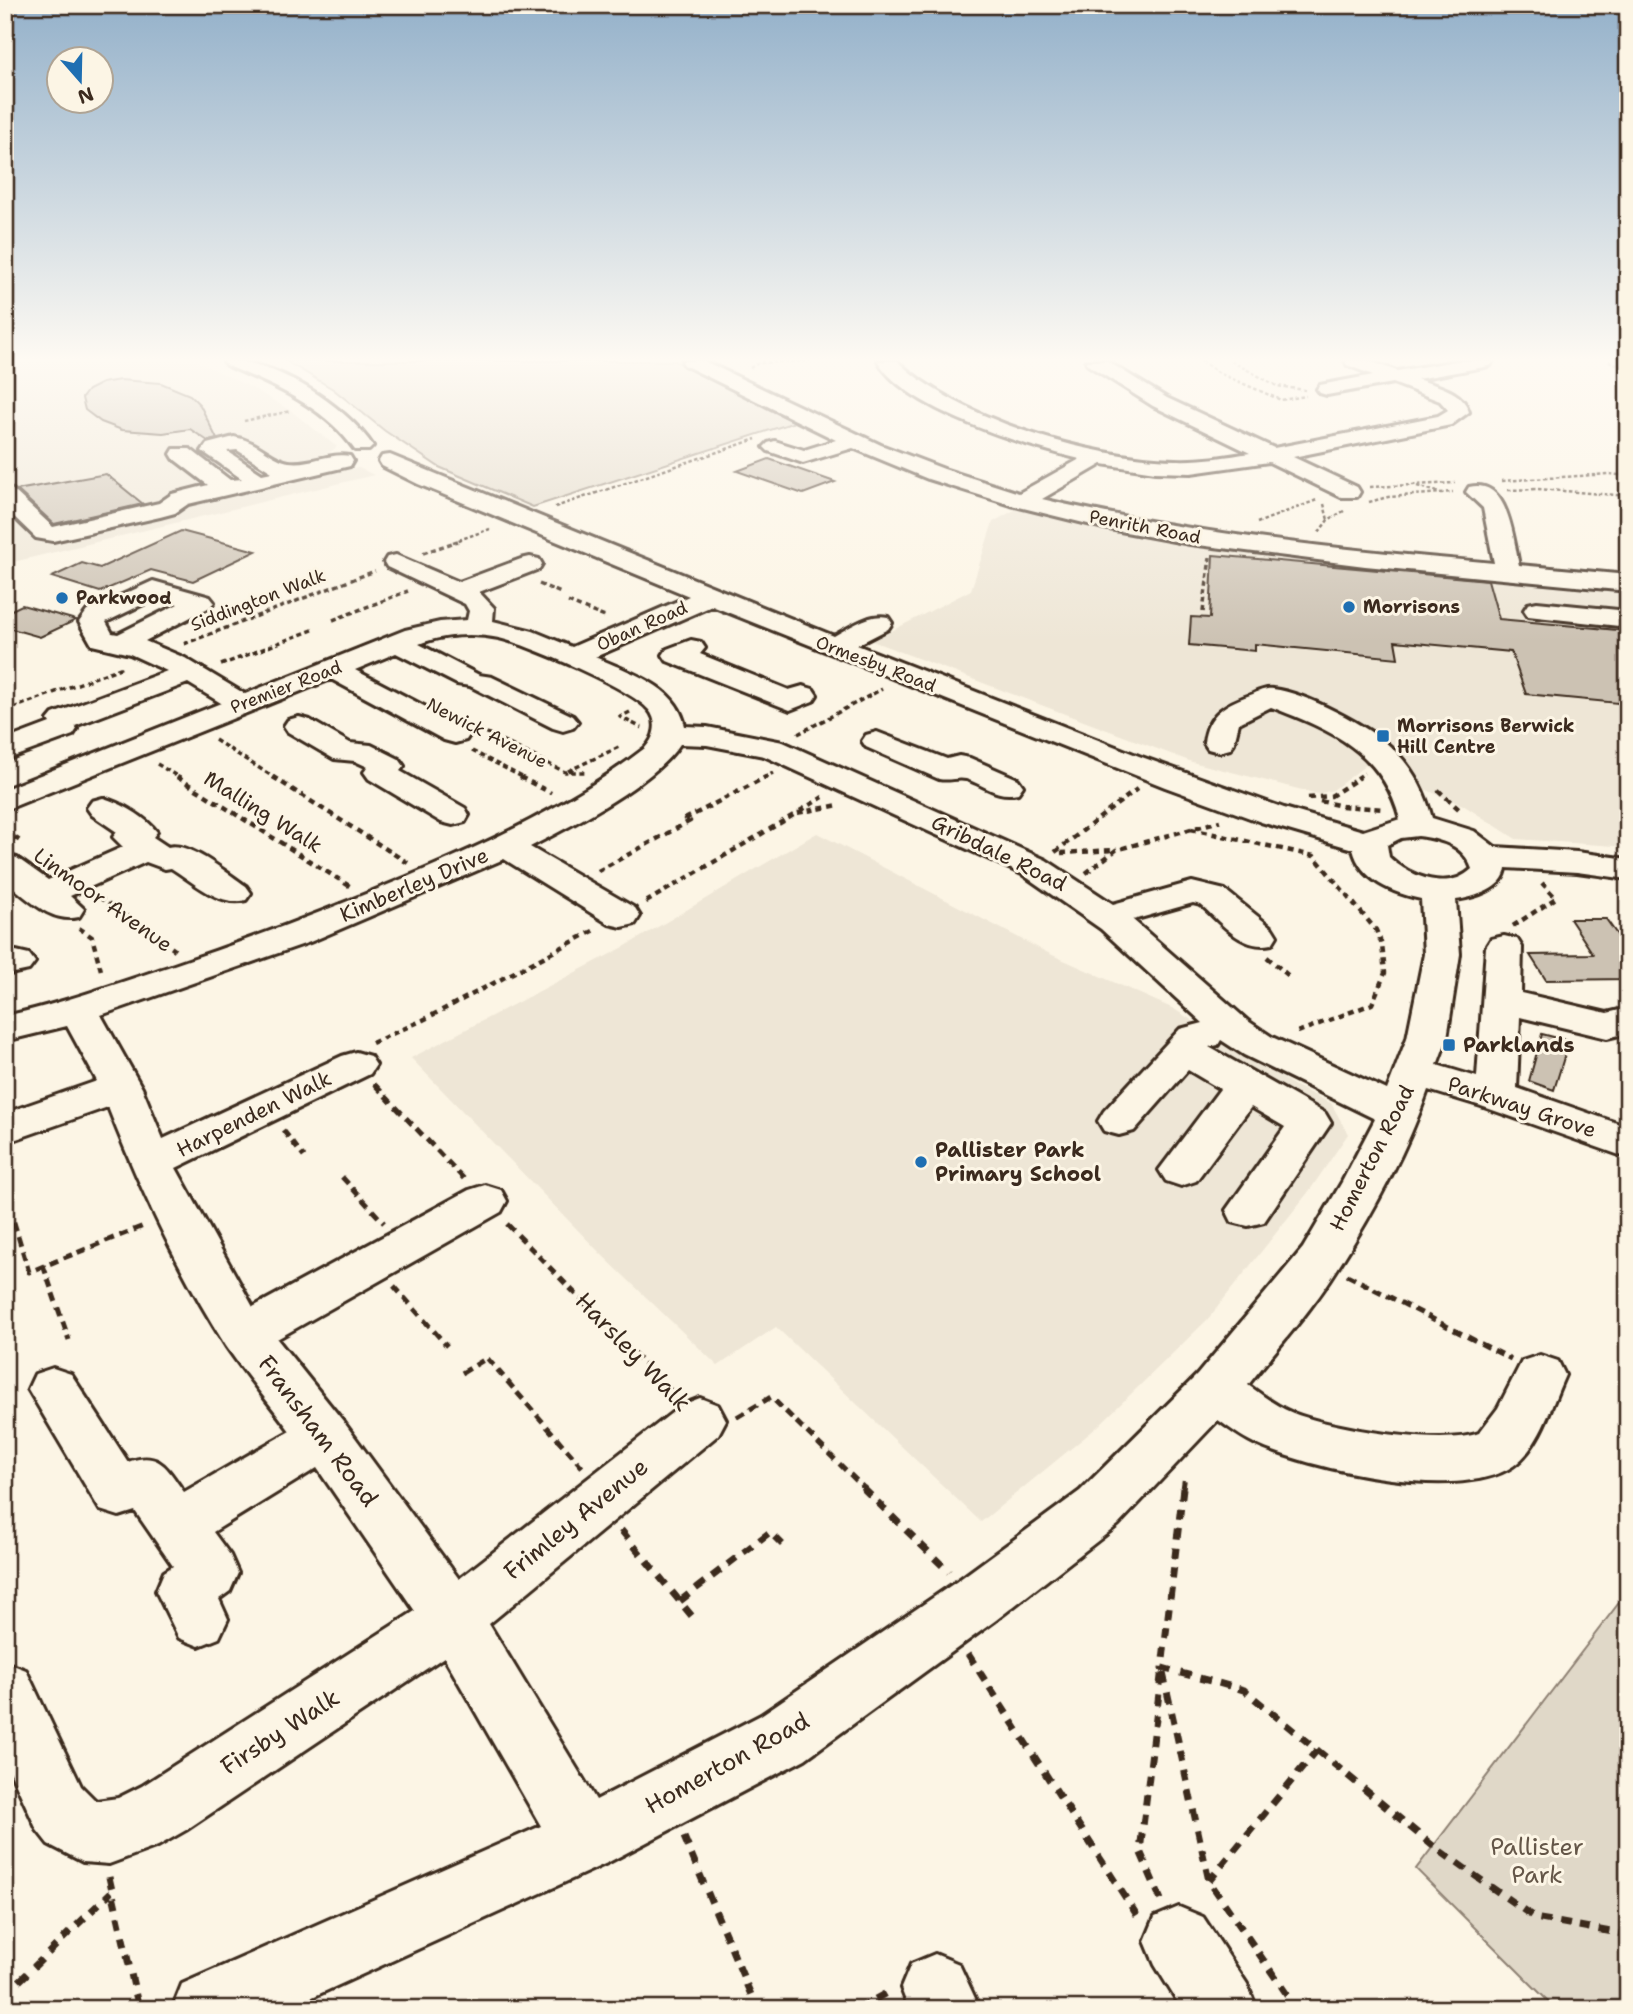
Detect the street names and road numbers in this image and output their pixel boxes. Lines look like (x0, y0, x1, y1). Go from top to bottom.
street label: Penrith Road (1087, 504, 1203, 550)
street label: Siddington Walk (187, 563, 329, 637)
street label: Oban Road (593, 595, 691, 657)
street label: Ormesby Road (812, 630, 940, 698)
street label: Premier Road (227, 655, 345, 719)
street label: Newick Avenue (423, 692, 551, 774)
street label: Malling Walk (198, 764, 328, 860)
street label: Gribdale Road (927, 808, 1071, 898)
street label: Kimberley Drive (335, 841, 493, 929)
street label: Linmoor Avenue (28, 842, 178, 958)
street label: Harpenden Walk (172, 1064, 336, 1164)
street label: Parkway Grove (1444, 1070, 1600, 1144)
street label: Homerton Road (1323, 1080, 1421, 1236)
street label: Harsley Walk (568, 1285, 698, 1419)
street label: Fransham Road (251, 1349, 385, 1513)
street label: Frimley Avenue (497, 1451, 655, 1587)
street label: Firsby Walk (214, 1682, 346, 1782)
street label: Homerton Road (639, 1705, 815, 1821)

